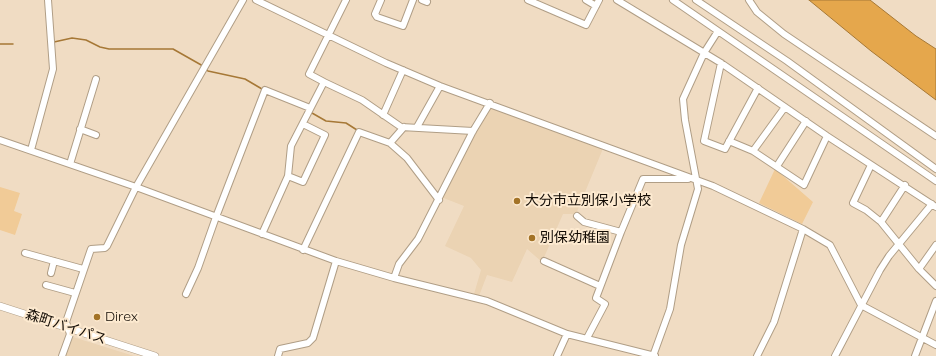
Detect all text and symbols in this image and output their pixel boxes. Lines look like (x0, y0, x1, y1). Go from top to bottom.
place label: 大分市立別保小学校 (525, 193, 651, 209)
marker: 大分市立別保小学校 (512, 196, 522, 206)
place label: 別保幼稚園 (540, 230, 610, 246)
marker: 別保幼稚園 (527, 233, 537, 243)
street label: 森町バイパス (23, 306, 109, 348)
place label: Direx (105, 309, 138, 325)
marker: Direx (92, 312, 102, 322)

